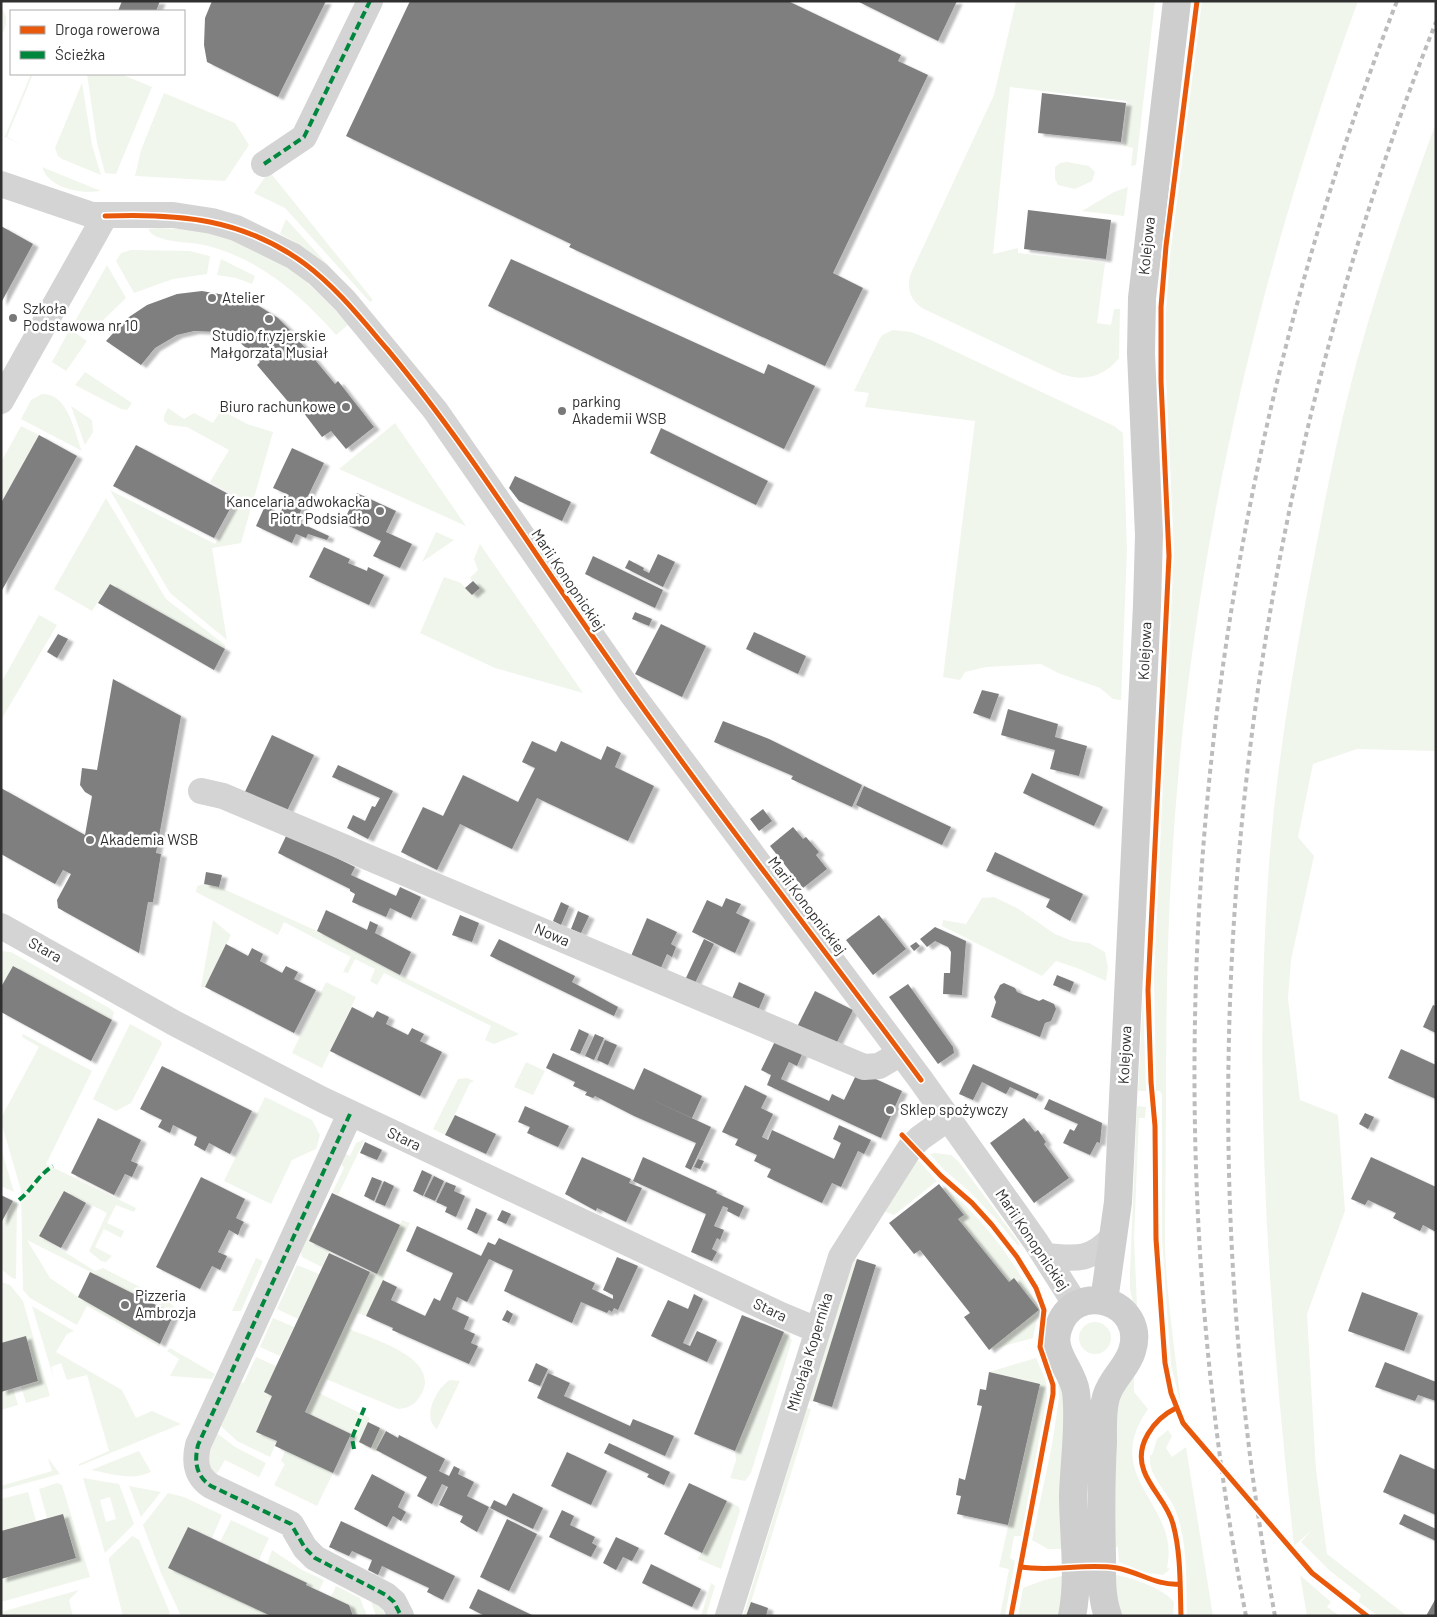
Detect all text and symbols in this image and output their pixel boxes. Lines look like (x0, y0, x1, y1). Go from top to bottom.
legend (10, 10, 185, 75)
text: Droga rowerowa (55, 20, 160, 38)
text: Ścieżka (55, 45, 105, 63)
street label: Kolejowa (1134, 216, 1158, 276)
place label: Atelier (222, 288, 265, 306)
marker: Atelier (206, 292, 218, 304)
place label: Szkoła Podstawowa nr 10 (23, 299, 138, 334)
marker: Szkoła Podstawowa nr 10 (7, 312, 19, 324)
marker: Studio fryzjerskie Małgorzata Musiał (263, 313, 275, 325)
place label: Studio fryzjerskie Małgorzata Musiał (210, 326, 328, 361)
place label: parking Akademii WSB (572, 392, 667, 427)
place label: Biuro rachunkowe (219, 397, 336, 415)
marker: Biuro rachunkowe (340, 401, 352, 413)
marker: parking Akademii WSB (556, 405, 568, 417)
place label: Kancelaria adwokacka Piotr Podsiadło (226, 492, 370, 527)
marker: Kancelaria adwokacka Piotr Podsiadło (374, 505, 386, 517)
street label: Marii Konopnickiej (528, 525, 610, 634)
street label: Kolejowa (1133, 621, 1155, 681)
place label: Akademia WSB (100, 830, 198, 848)
marker: Akademia WSB (84, 834, 96, 846)
street label: Marii Konopnickiej (765, 853, 851, 958)
street label: Nowa (532, 919, 573, 949)
street label: Stara (26, 933, 65, 965)
street label: Kolejowa (1113, 1025, 1135, 1085)
place label: Sklep spożywczy (900, 1100, 1008, 1118)
marker: Sklep spożywczy (884, 1104, 896, 1116)
street label: Stara (385, 1123, 424, 1154)
street label: Marii Konopnickiej (992, 1185, 1074, 1294)
place label: Pizzeria Ambrozja (135, 1286, 196, 1321)
street label: Mikołaja Kopernika (782, 1290, 836, 1413)
street label: Stara (751, 1294, 790, 1325)
marker: Pizzeria Ambrozja (119, 1299, 131, 1311)

